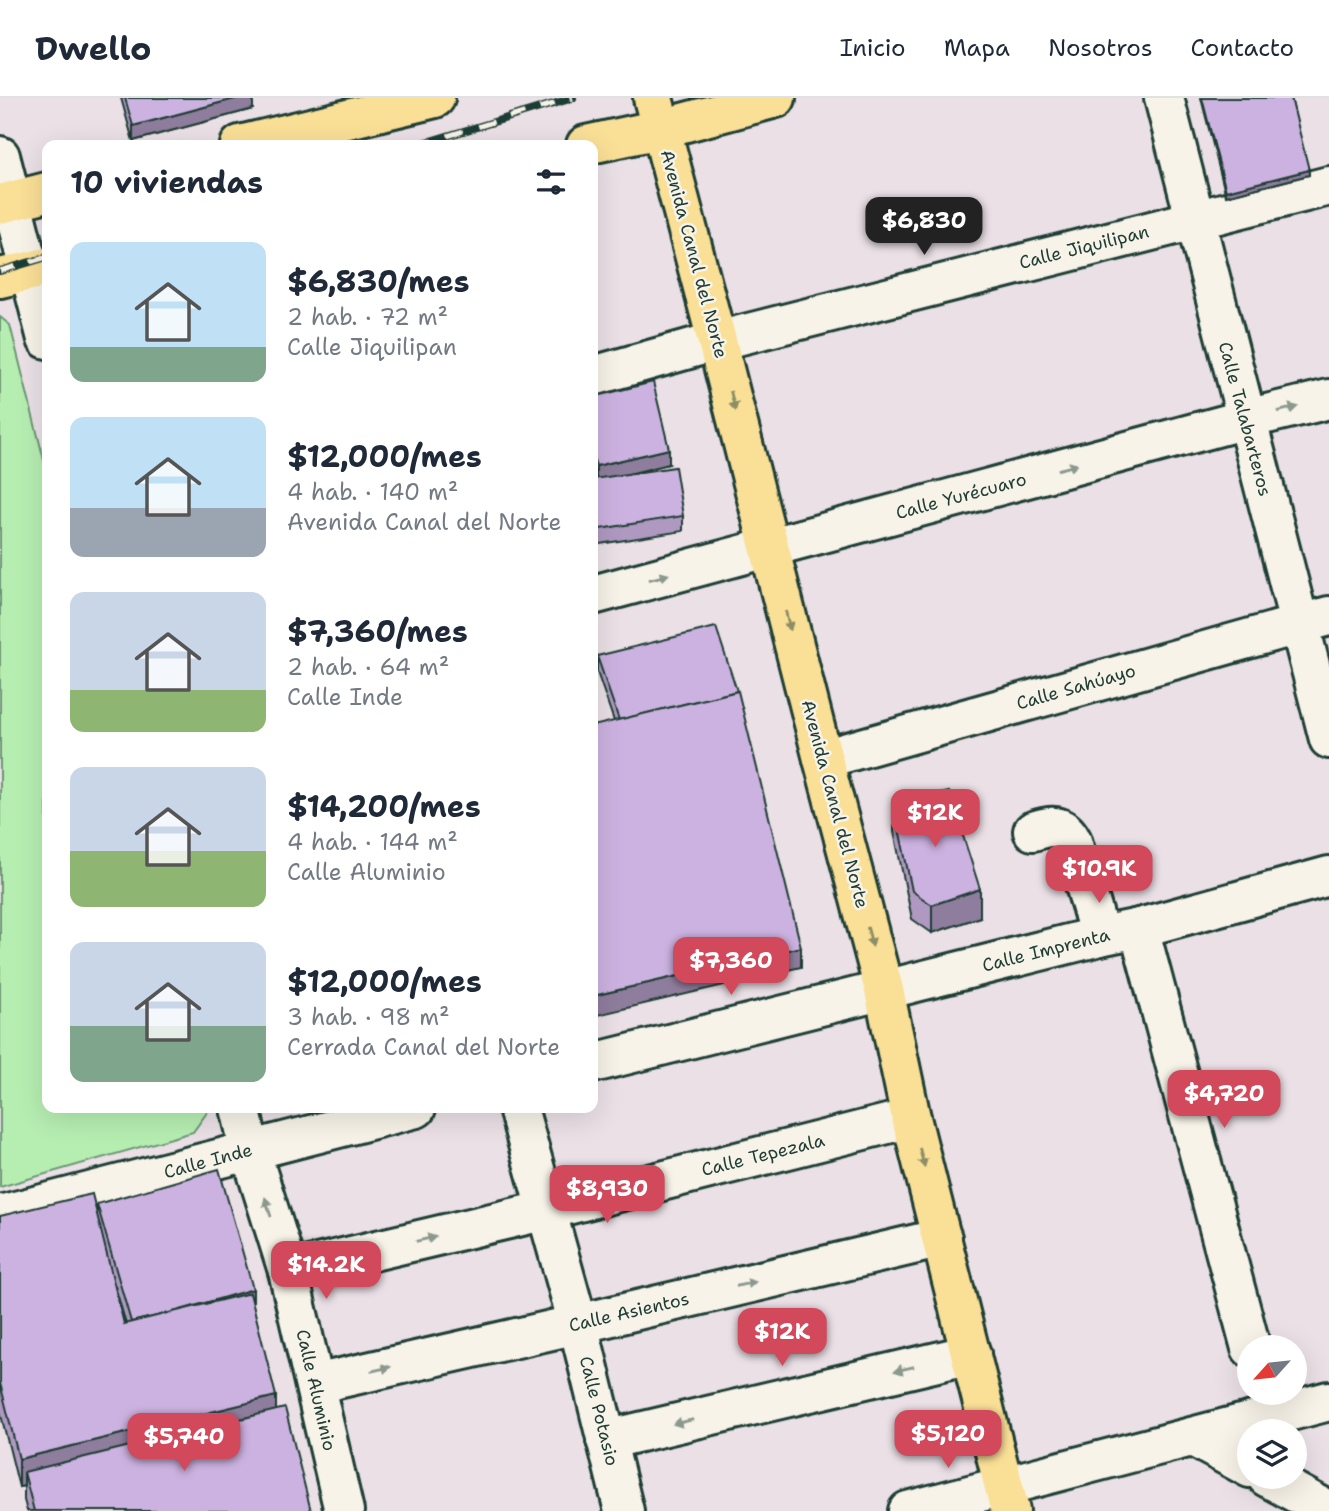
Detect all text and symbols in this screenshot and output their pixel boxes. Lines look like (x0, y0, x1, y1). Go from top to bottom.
text: Dwello (35, 26, 151, 71)
text: Inicio (840, 32, 906, 64)
text: Mapa (944, 32, 1010, 64)
text: Nosotros (1048, 32, 1153, 64)
text: Contacto (1191, 32, 1294, 64)
street label: Avenida Canal del Norte (655, 147, 733, 361)
text: 10 viviendas (70, 162, 263, 203)
icon: filters (532, 163, 570, 201)
pin: $6,830 (867, 198, 981, 257)
text: $6,830 (881, 205, 967, 235)
street label: Calle Jiquilipan (1017, 219, 1151, 275)
text: $6,830/mes (287, 261, 470, 302)
icon: home (126, 270, 210, 354)
text: 2 hab. · 72 m² (287, 302, 448, 332)
text: Calle Jiquilipan (287, 332, 457, 362)
street label: Calle Talabarteros (1213, 339, 1277, 499)
one-way arrow (728, 390, 739, 412)
one-way arrow (1277, 403, 1299, 414)
text: $12,000/mes (287, 436, 482, 477)
icon: home (126, 445, 210, 529)
one-way arrow (1057, 461, 1079, 472)
street label: Calle Yurécuaro (893, 467, 1029, 525)
text: 4 hab. · 140 m² (287, 477, 458, 507)
text: Avenida Canal del Norte (287, 507, 562, 537)
one-way arrow (648, 571, 670, 582)
text: $7,360/mes (287, 611, 468, 652)
one-way arrow (783, 611, 794, 633)
icon: home (126, 620, 210, 704)
text: 2 hab. · 64 m² (287, 652, 449, 682)
street label: Calle Sahúayo (1014, 659, 1138, 715)
text: Calle Inde (287, 682, 403, 712)
street label: Avenida Canal del Norte (796, 697, 874, 911)
text: $14,200/mes (287, 786, 481, 827)
pin: $12K (894, 790, 976, 849)
icon: home (126, 795, 210, 879)
text: $12K (907, 797, 963, 827)
text: 4 hab. · 144 m² (287, 827, 458, 857)
pin: $10.9K (1042, 846, 1156, 905)
text: $10.9K (1062, 853, 1136, 883)
text: Calle Aluminio (287, 857, 446, 887)
street label: Calle Imprenta (980, 923, 1112, 977)
one-way arrow (865, 926, 876, 948)
pin: $7,360 (674, 937, 788, 997)
text: $7,360 (689, 945, 773, 975)
text: $12,000/mes (287, 961, 482, 1002)
icon: home (126, 970, 210, 1054)
text: 3 hab. · 98 m² (287, 1002, 450, 1032)
text: Cerrada Canal del Norte (287, 1032, 560, 1062)
pin: $4,720 (1167, 1070, 1281, 1130)
text: $4,720 (1183, 1078, 1265, 1108)
street label: Calle Tepezala (699, 1128, 827, 1182)
street label: Calle Inde (161, 1138, 255, 1184)
one-way arrow (917, 1147, 928, 1169)
pin: $8,930 (550, 1166, 664, 1225)
text: $8,930 (566, 1173, 648, 1203)
one-way arrow (262, 1196, 273, 1217)
one-way arrow (415, 1233, 437, 1244)
pin: $14.2K (269, 1242, 383, 1301)
text: $14.2K (287, 1249, 365, 1279)
one-way arrow (735, 1279, 757, 1290)
street label: Calle Asientos (566, 1286, 692, 1338)
pin: $12K (741, 1308, 823, 1368)
text: $12K (754, 1316, 810, 1346)
street label: Calle Aluminio (290, 1327, 342, 1453)
north arrow (1237, 1335, 1307, 1405)
map controls (1237, 1335, 1307, 1489)
street label: Calle Potasio (574, 1354, 624, 1468)
one-way arrow (370, 1363, 392, 1374)
one-way arrow (893, 1364, 915, 1375)
pin: $5,120 (891, 1410, 1005, 1470)
pin: $5,740 (127, 1414, 241, 1473)
one-way arrow (672, 1416, 694, 1427)
text: $5,120 (911, 1418, 985, 1448)
button: layers (1237, 1419, 1307, 1489)
text: $5,740 (143, 1421, 225, 1451)

